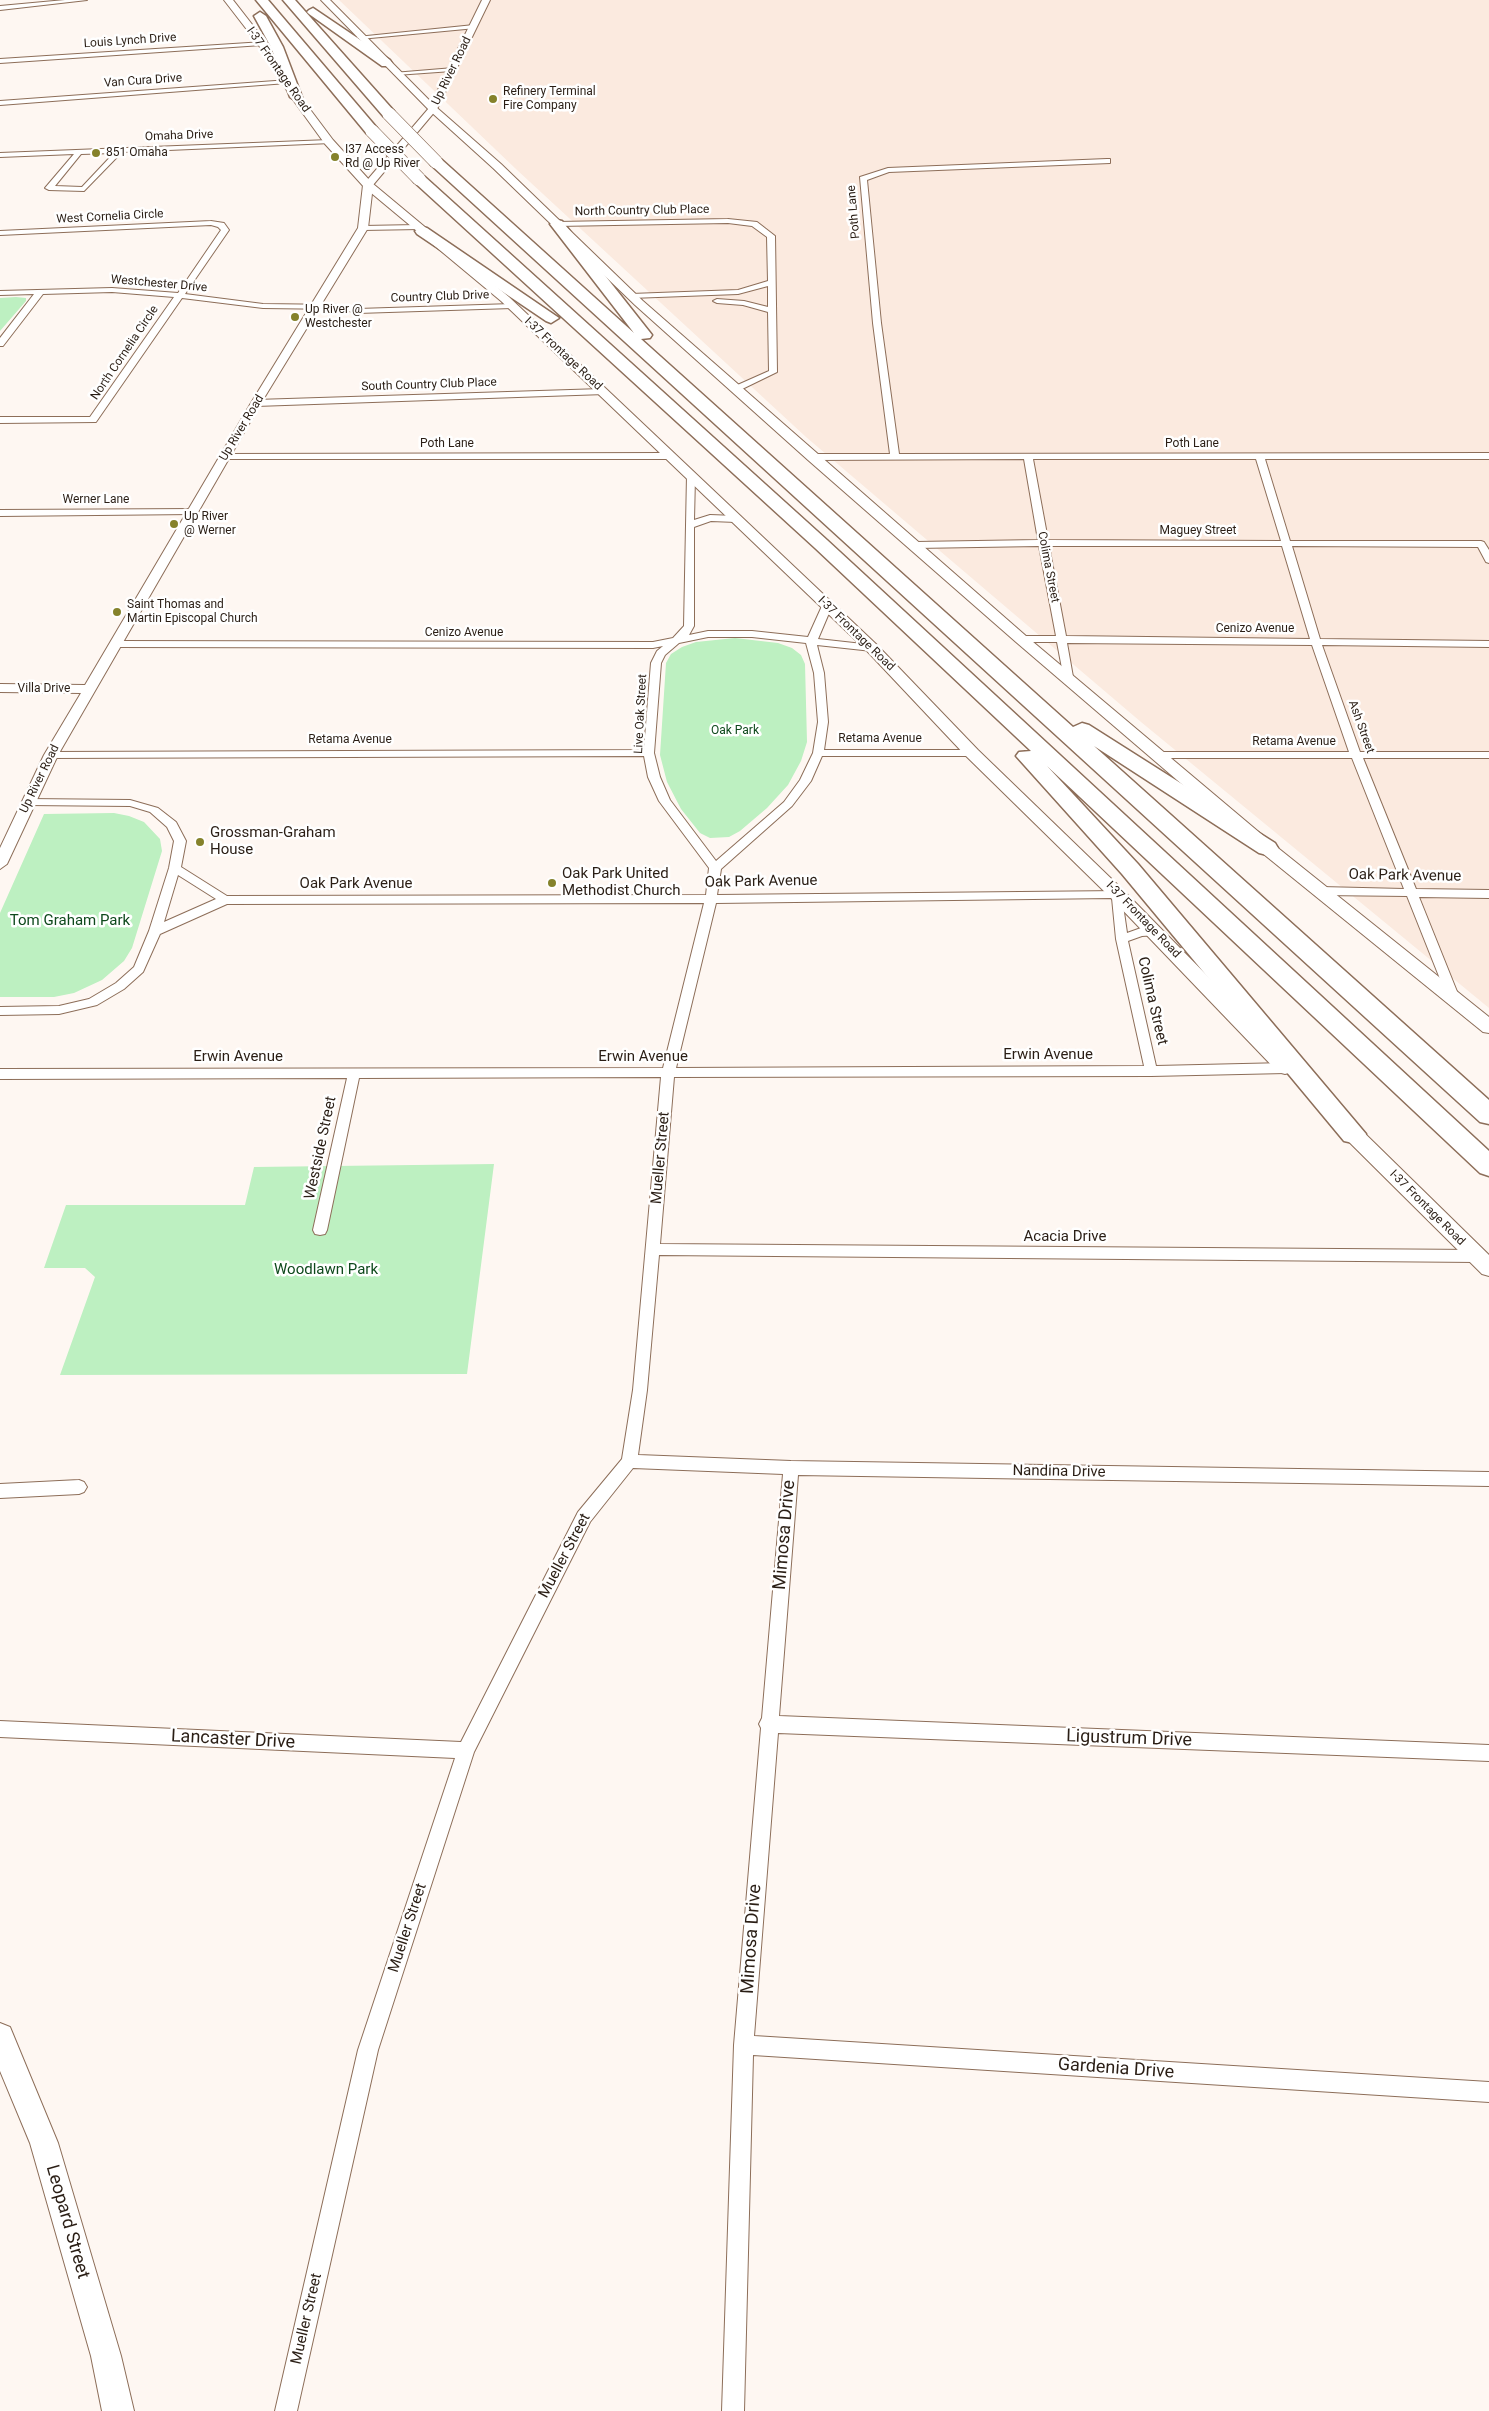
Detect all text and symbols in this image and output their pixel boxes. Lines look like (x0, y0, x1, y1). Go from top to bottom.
street label: I-37 Frontage Road (243, 24, 313, 116)
street label: Louis Lynch Drive (83, 31, 177, 51)
street label: Up River Road (429, 34, 475, 108)
street label: Van Cura Drive (103, 71, 183, 91)
place label: Refinery Terminal Fire Company (503, 85, 596, 113)
marker: Refinery Terminal Fire Company (487, 93, 499, 105)
street label: Omaha Drive (145, 128, 213, 144)
place label: I37 Access Rd @ Up River (345, 143, 420, 171)
place label: 851 Omaha (106, 146, 168, 160)
marker: 851 Omaha (90, 147, 102, 159)
marker: I37 Access Rd @ Up River (329, 151, 341, 163)
street label: Poth Lane (844, 185, 864, 239)
street label: North Country Club Place (575, 203, 709, 219)
street label: West Cornelia Circle (56, 207, 164, 227)
street label: Westchester Drive (110, 273, 208, 295)
street label: Country Club Drive (390, 288, 490, 306)
street label: North Cornelia Circle (88, 303, 162, 403)
place label: Up River @ Westchester (305, 303, 372, 331)
marker: Up River @ Westchester (289, 311, 301, 323)
street label: I-37 Frontage Road (521, 314, 605, 394)
street label: South Country Club Place (361, 375, 497, 395)
street label: Up River Road (217, 392, 267, 464)
street label: Poth Lane (420, 437, 474, 451)
street label: Poth Lane (1165, 437, 1219, 451)
street label: Werner Lane (63, 493, 129, 507)
place label: Up River @ Werner (184, 510, 236, 538)
marker: Up River @ Werner (168, 518, 180, 530)
street label: Maguey Street (1160, 524, 1236, 538)
street label: Colima Street (1034, 530, 1062, 604)
street label: I-37 Frontage Road (815, 594, 897, 674)
place label: Saint Thomas and Martin Episcopal Church (127, 598, 258, 626)
marker: Saint Thomas and Martin Episcopal Church (111, 606, 123, 618)
street label: Cenizo Avenue (1216, 622, 1294, 636)
street label: Cenizo Avenue (425, 626, 503, 640)
street label: Live Oak Street (632, 674, 650, 754)
street label: Villa Drive (18, 682, 70, 696)
street label: Ash Street (1345, 699, 1377, 755)
park label: Oak Park (711, 724, 759, 738)
street label: Retama Avenue (838, 732, 922, 746)
street label: Retama Avenue (308, 733, 392, 747)
street label: Retama Avenue (1252, 735, 1336, 749)
street label: Up River Road (17, 742, 63, 816)
place label: Grossman-Graham House (210, 824, 336, 859)
marker: Grossman-Graham House (194, 836, 206, 848)
place label: Oak Park United Methodist Church (562, 865, 681, 900)
street label: Oak Park Avenue (1348, 866, 1462, 886)
street label: Oak Park Avenue (704, 872, 818, 892)
street label: Oak Park Avenue (300, 875, 412, 893)
marker: Oak Park United Methodist Church (546, 877, 558, 889)
street label: I-37 Frontage Road (1103, 879, 1183, 961)
park label: Tom Graham Park (10, 912, 130, 930)
street label: Colima Street (1133, 955, 1171, 1047)
street label: Erwin Avenue (1003, 1046, 1093, 1064)
street label: Erwin Avenue (193, 1048, 283, 1066)
street label: Erwin Avenue (598, 1048, 688, 1066)
street label: Westside Street (301, 1095, 341, 1201)
street label: Mueller Street (648, 1111, 674, 1205)
street label: I-37 Frontage Road (1386, 1167, 1468, 1249)
street label: Acacia Drive (1024, 1228, 1106, 1246)
park label: Woodlawn Park (274, 1261, 378, 1279)
street label: Nandina Drive (1012, 1462, 1106, 1482)
street label: Mimosa Drive (769, 1479, 801, 1591)
street label: Mueller Street (535, 1511, 595, 1601)
street label: Lancaster Drive (170, 1726, 296, 1754)
street label: Ligustrum Drive (1066, 1726, 1192, 1752)
street label: Mueller Street (385, 1881, 431, 1975)
street label: Mimosa Drive (737, 1883, 767, 1995)
street label: Gardenia Drive (1057, 2054, 1175, 2084)
street label: Leopard Street (40, 2163, 94, 2281)
street label: Mueller Street (288, 2272, 326, 2366)

